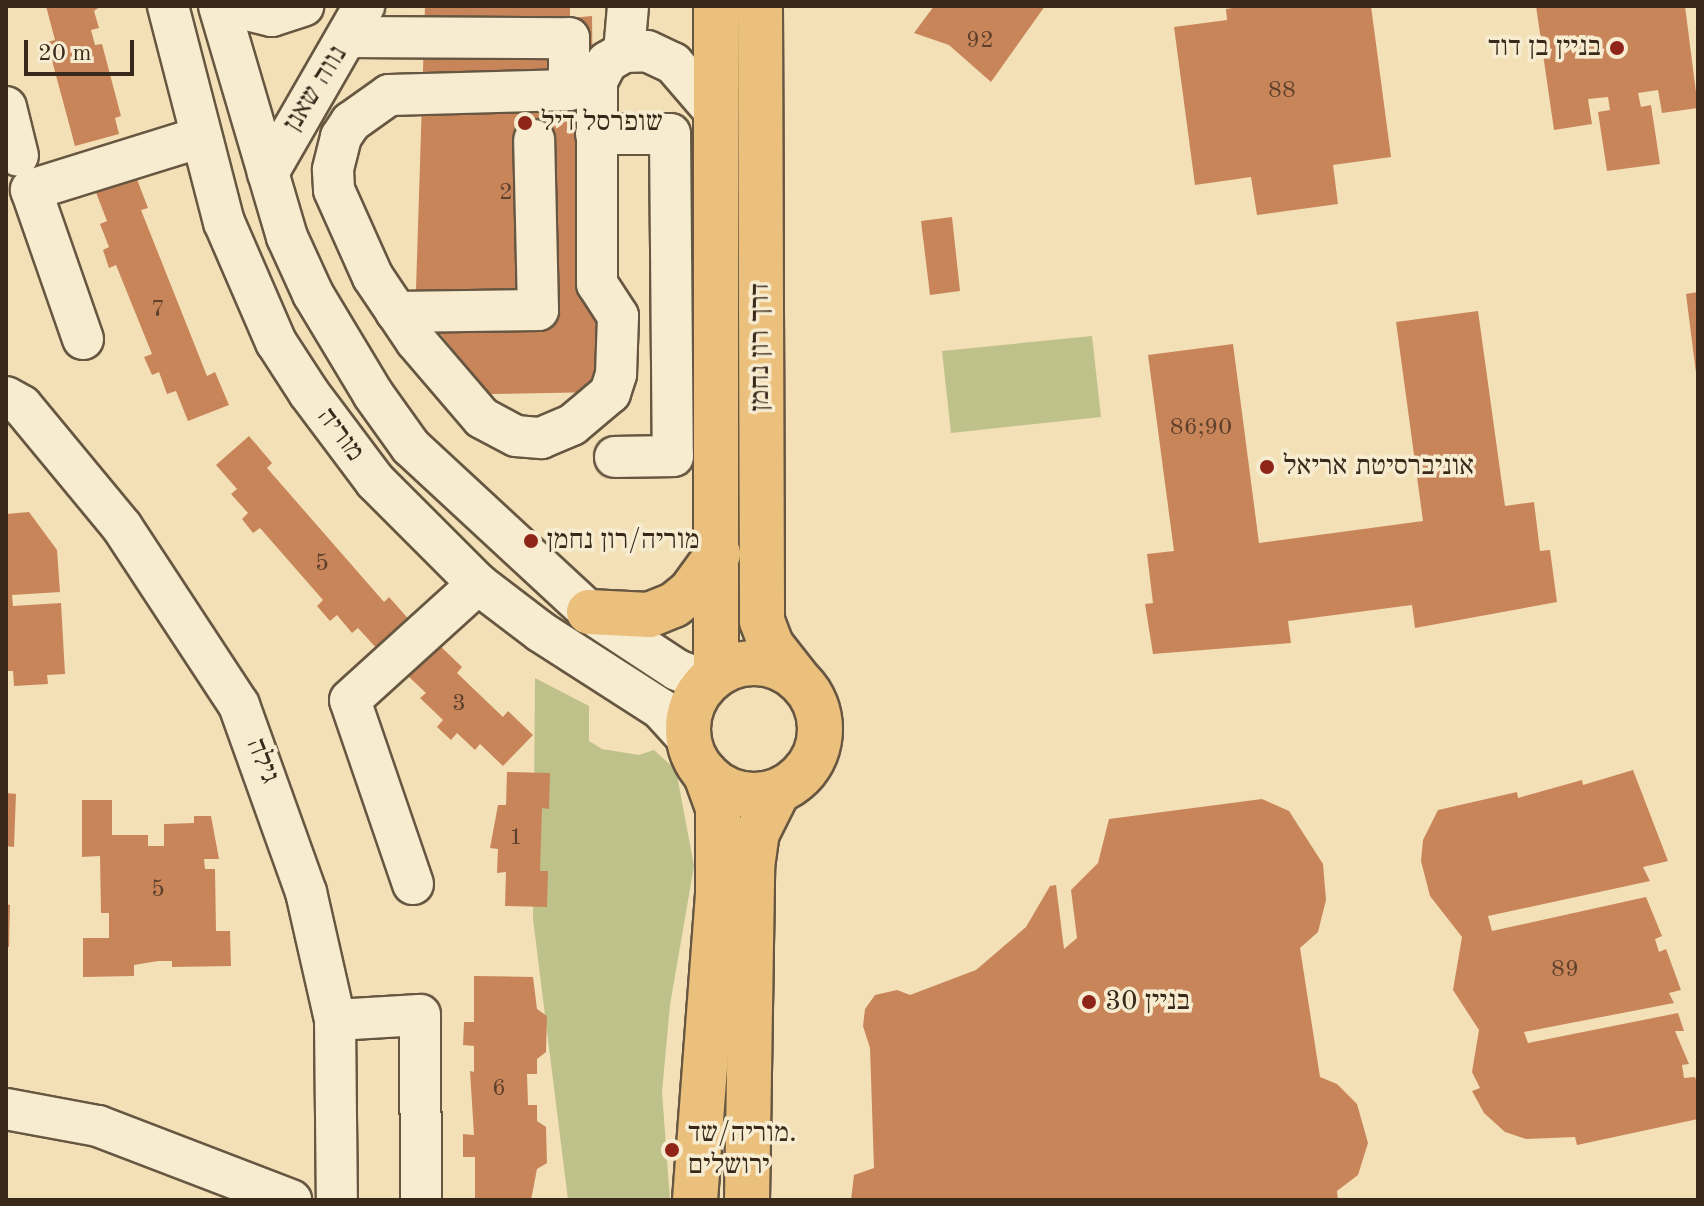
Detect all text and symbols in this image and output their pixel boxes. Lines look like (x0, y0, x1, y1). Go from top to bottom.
scale bar (28, 24, 138, 74)
house number: 92 (966, 28, 994, 56)
place label: בניין בן דוד (1488, 31, 1601, 65)
marker: בניין בן דוד (1608, 39, 1626, 57)
street label: נווה שאנן (277, 40, 355, 138)
text: 20 m (38, 42, 92, 66)
house number: 88 (1268, 78, 1296, 106)
place label: שופרסל דיל (541, 106, 663, 140)
marker: שופרסל דיל (516, 114, 534, 132)
house number: 2 (499, 180, 513, 208)
street label: דרך רון נחמן (744, 283, 778, 411)
house number: 7 (151, 297, 165, 325)
street label: מוריה (309, 401, 371, 469)
house number: 86;90 (1170, 415, 1232, 443)
place label: אוניברסיטת אריאל (1283, 450, 1474, 484)
marker: אוניברסיטת אריאל (1258, 458, 1276, 476)
place label: מוריה/רון נחמן (547, 524, 700, 558)
marker: מוריה/רון נחמן (522, 532, 540, 550)
house number: 5 (315, 551, 329, 579)
house number: 3 (452, 691, 466, 719)
street label: גילה (238, 734, 286, 788)
house number: 1 (509, 825, 523, 853)
house number: 5 (151, 877, 165, 905)
house number: 89 (1551, 957, 1579, 985)
place label: בניין 30 (1105, 985, 1190, 1019)
marker: בניין 30 (1080, 993, 1098, 1011)
house number: 6 (492, 1076, 506, 1104)
place label: מוריה/שד. ירושלים (688, 1117, 797, 1183)
marker: מוריה/שד. ירושלים (663, 1141, 681, 1159)

